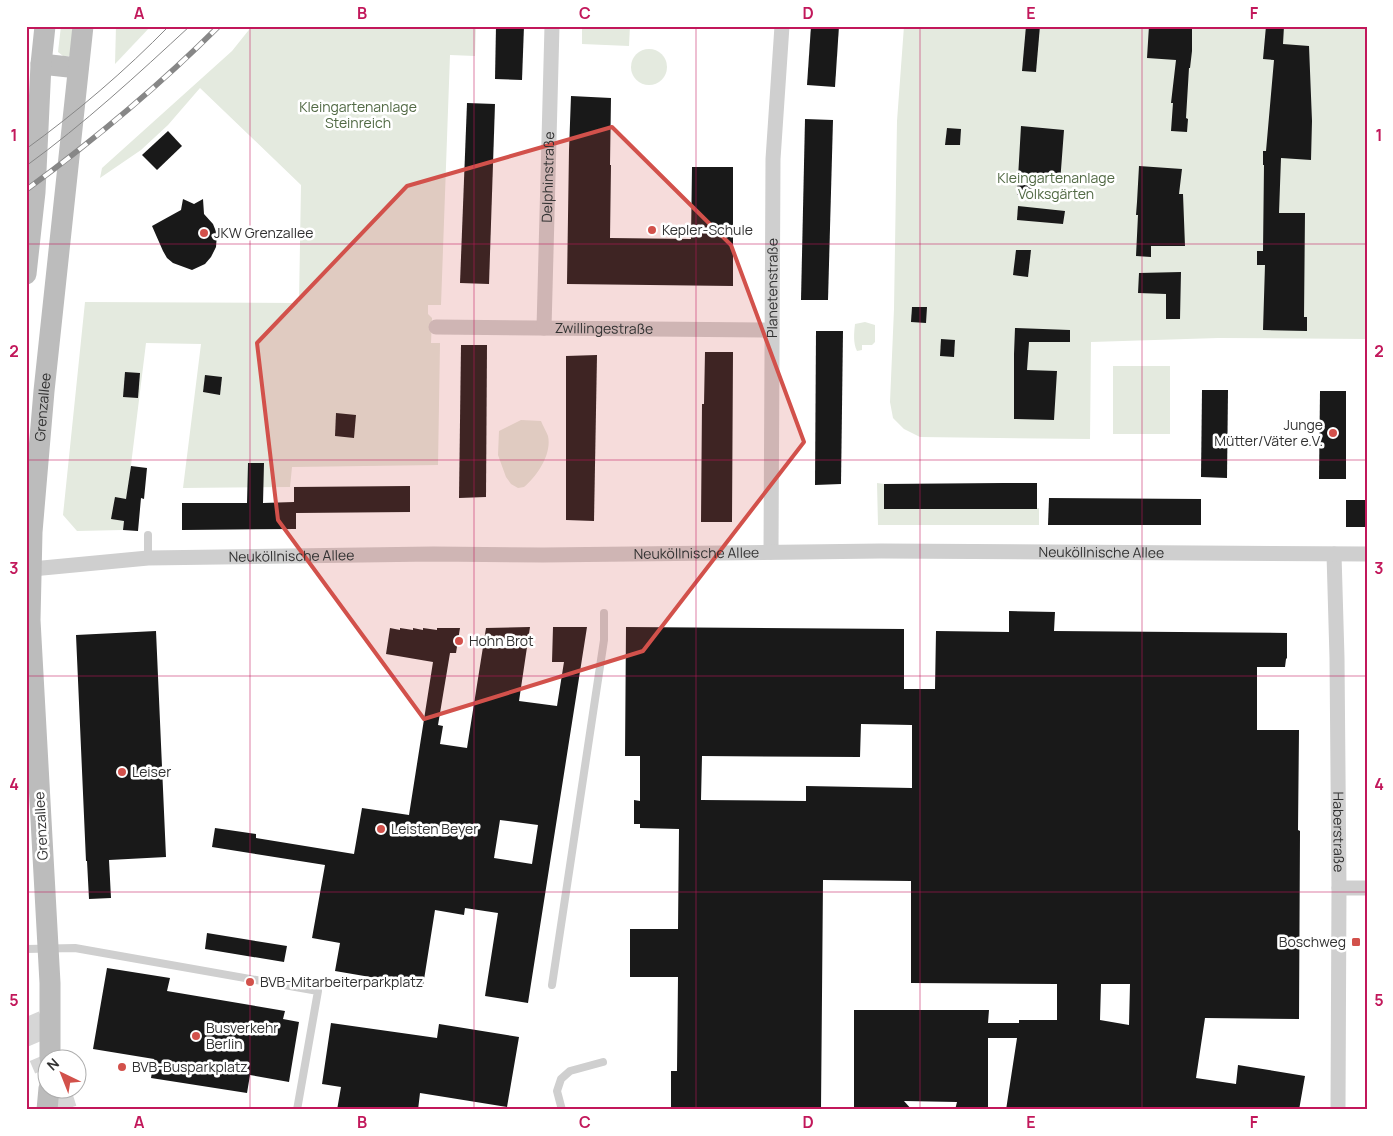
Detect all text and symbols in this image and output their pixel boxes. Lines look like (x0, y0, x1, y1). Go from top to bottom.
text: A (134, 2, 145, 24)
text: B (357, 2, 367, 24)
text: C (579, 2, 591, 24)
text: D (802, 2, 814, 24)
text: E (1026, 2, 1036, 24)
text: F (1250, 2, 1259, 24)
park label: Kleingartenanlage Steinreich (299, 97, 417, 132)
text: 1 (10, 124, 18, 146)
text: 1 (1375, 124, 1383, 146)
street label: Delphinstraße (537, 131, 558, 223)
park label: Kleingartenanlage Volksgärten (997, 168, 1115, 203)
place label: Kepler-Schule (662, 220, 753, 239)
place label: JKW Grenzallee (214, 223, 313, 242)
marker: Kepler-Schule (646, 224, 658, 236)
marker: JKW Grenzallee (198, 227, 210, 239)
street label: Planetenstraße (762, 238, 782, 338)
street label: Zwillingestraße (555, 318, 653, 338)
text: 2 (9, 340, 19, 362)
text: 2 (1374, 340, 1384, 362)
street label: Grenzallee (30, 372, 55, 442)
place label: Junge Mütter/Väter e.V. (1214, 415, 1323, 450)
marker: Junge Mütter/Väter e.V. (1327, 427, 1339, 439)
street label: Neuköllnische Allee (634, 542, 759, 563)
street label: Neuköllnische Allee (1039, 542, 1164, 562)
street label: Neuköllnische Allee (229, 545, 354, 566)
text: 3 (9, 557, 19, 579)
text: 3 (1374, 557, 1384, 579)
place label: Hohn Brot (469, 631, 534, 650)
marker: Hohn Brot (453, 635, 465, 647)
place label: Leiser (132, 762, 171, 781)
marker: Leiser (116, 766, 128, 778)
text: 4 (9, 773, 19, 795)
text: 4 (1374, 773, 1384, 795)
street label: Grenzallee (29, 791, 52, 861)
street label: Haberstraße (1329, 791, 1349, 872)
place label: Leisten Beyer (391, 819, 478, 838)
marker: Leisten Beyer (375, 823, 387, 835)
place label: Boschweg (1279, 932, 1346, 951)
marker: Boschweg (1350, 936, 1362, 948)
place label: BVB-Mitarbeiterparkplatz (260, 972, 423, 991)
marker: BVB-Mitarbeiterparkplatz (244, 976, 256, 988)
text: 5 (9, 989, 19, 1011)
text: 5 (1374, 989, 1384, 1011)
place label: Busverkehr Berlin (206, 1018, 278, 1053)
marker: Busverkehr Berlin (190, 1030, 202, 1042)
north arrow (38, 1048, 88, 1098)
text: N (43, 1054, 63, 1075)
place label: BVB-Busparkplatz (132, 1057, 248, 1076)
marker: BVB-Busparkplatz (116, 1061, 128, 1073)
text: A (134, 1111, 145, 1133)
text: B (357, 1111, 367, 1133)
text: C (579, 1111, 591, 1133)
text: D (802, 1111, 814, 1133)
text: E (1026, 1111, 1036, 1133)
text: F (1250, 1111, 1259, 1133)

